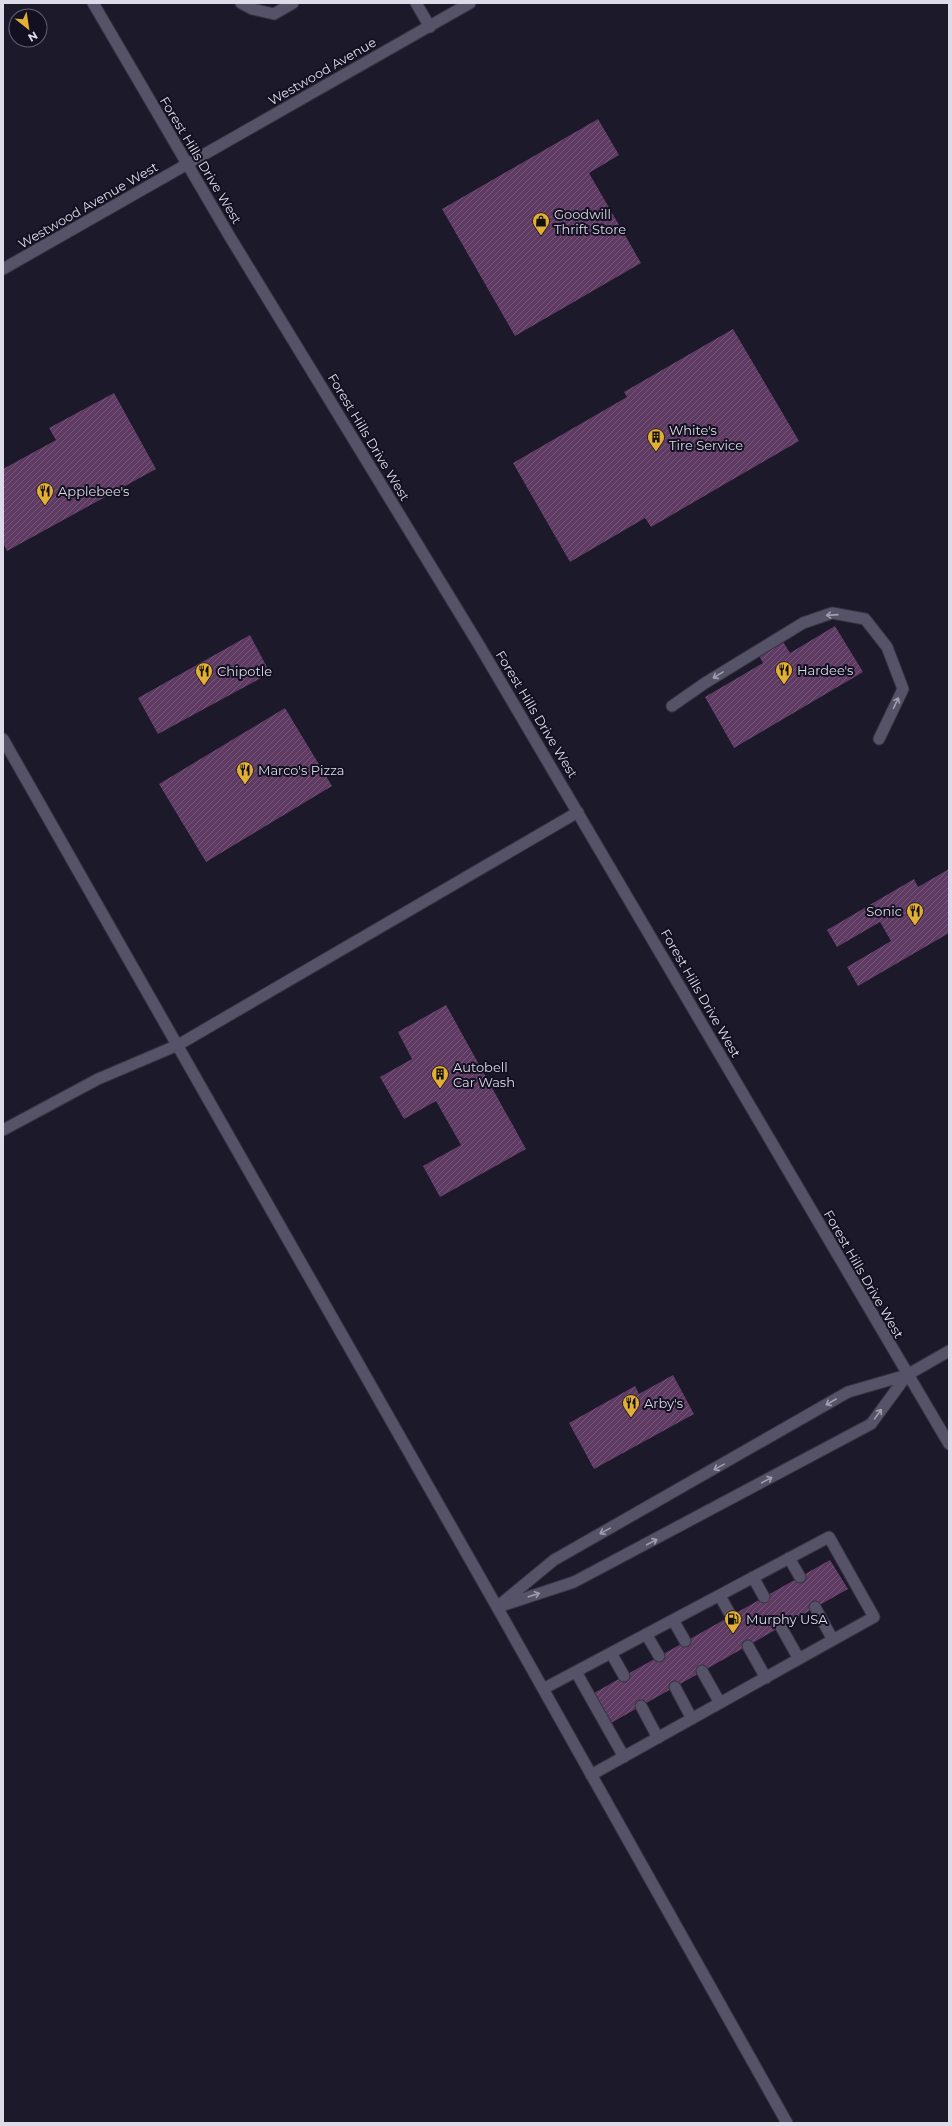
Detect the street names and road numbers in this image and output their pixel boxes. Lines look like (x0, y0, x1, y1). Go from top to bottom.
street label: Westwood Avenue (265, 34, 379, 108)
street label: Forest Hills Drive West (157, 94, 245, 226)
street label: Westwood Avenue West (15, 158, 161, 252)
street label: Forest Hills Drive West (325, 371, 413, 503)
street label: Forest Hills Drive West (493, 648, 581, 780)
street label: Forest Hills Drive West (658, 926, 744, 1060)
street label: Forest Hills Drive West (821, 1207, 907, 1341)

